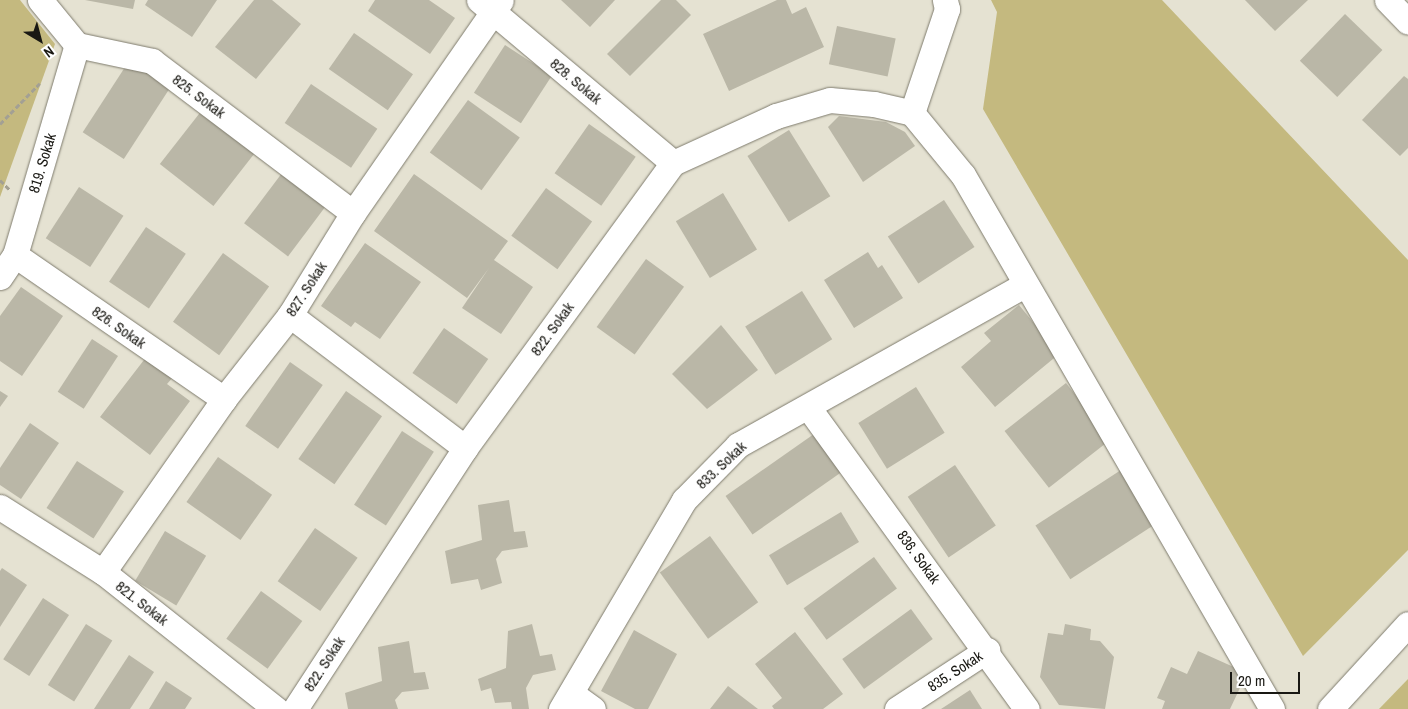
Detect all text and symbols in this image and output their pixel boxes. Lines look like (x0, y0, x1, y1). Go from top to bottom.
north arrow (15, 15, 65, 65)
text: N (40, 42, 58, 62)
street label: 828. Sokak (547, 54, 605, 108)
street label: 825. Sokak (169, 70, 229, 122)
street label: 819. Sokak (24, 131, 60, 195)
street label: 827. Sokak (282, 258, 330, 320)
street label: 822. Sokak (527, 299, 577, 359)
street label: 826. Sokak (89, 302, 149, 352)
street label: 833. Sokak (692, 437, 750, 493)
street label: 836. Sokak (894, 527, 944, 587)
street label: 821. Sokak (112, 577, 172, 629)
street label: 822. Sokak (300, 633, 348, 695)
street label: 835. Sokak (924, 647, 986, 695)
scale bar (1233, 662, 1303, 694)
text: 20 m (1238, 670, 1265, 691)

